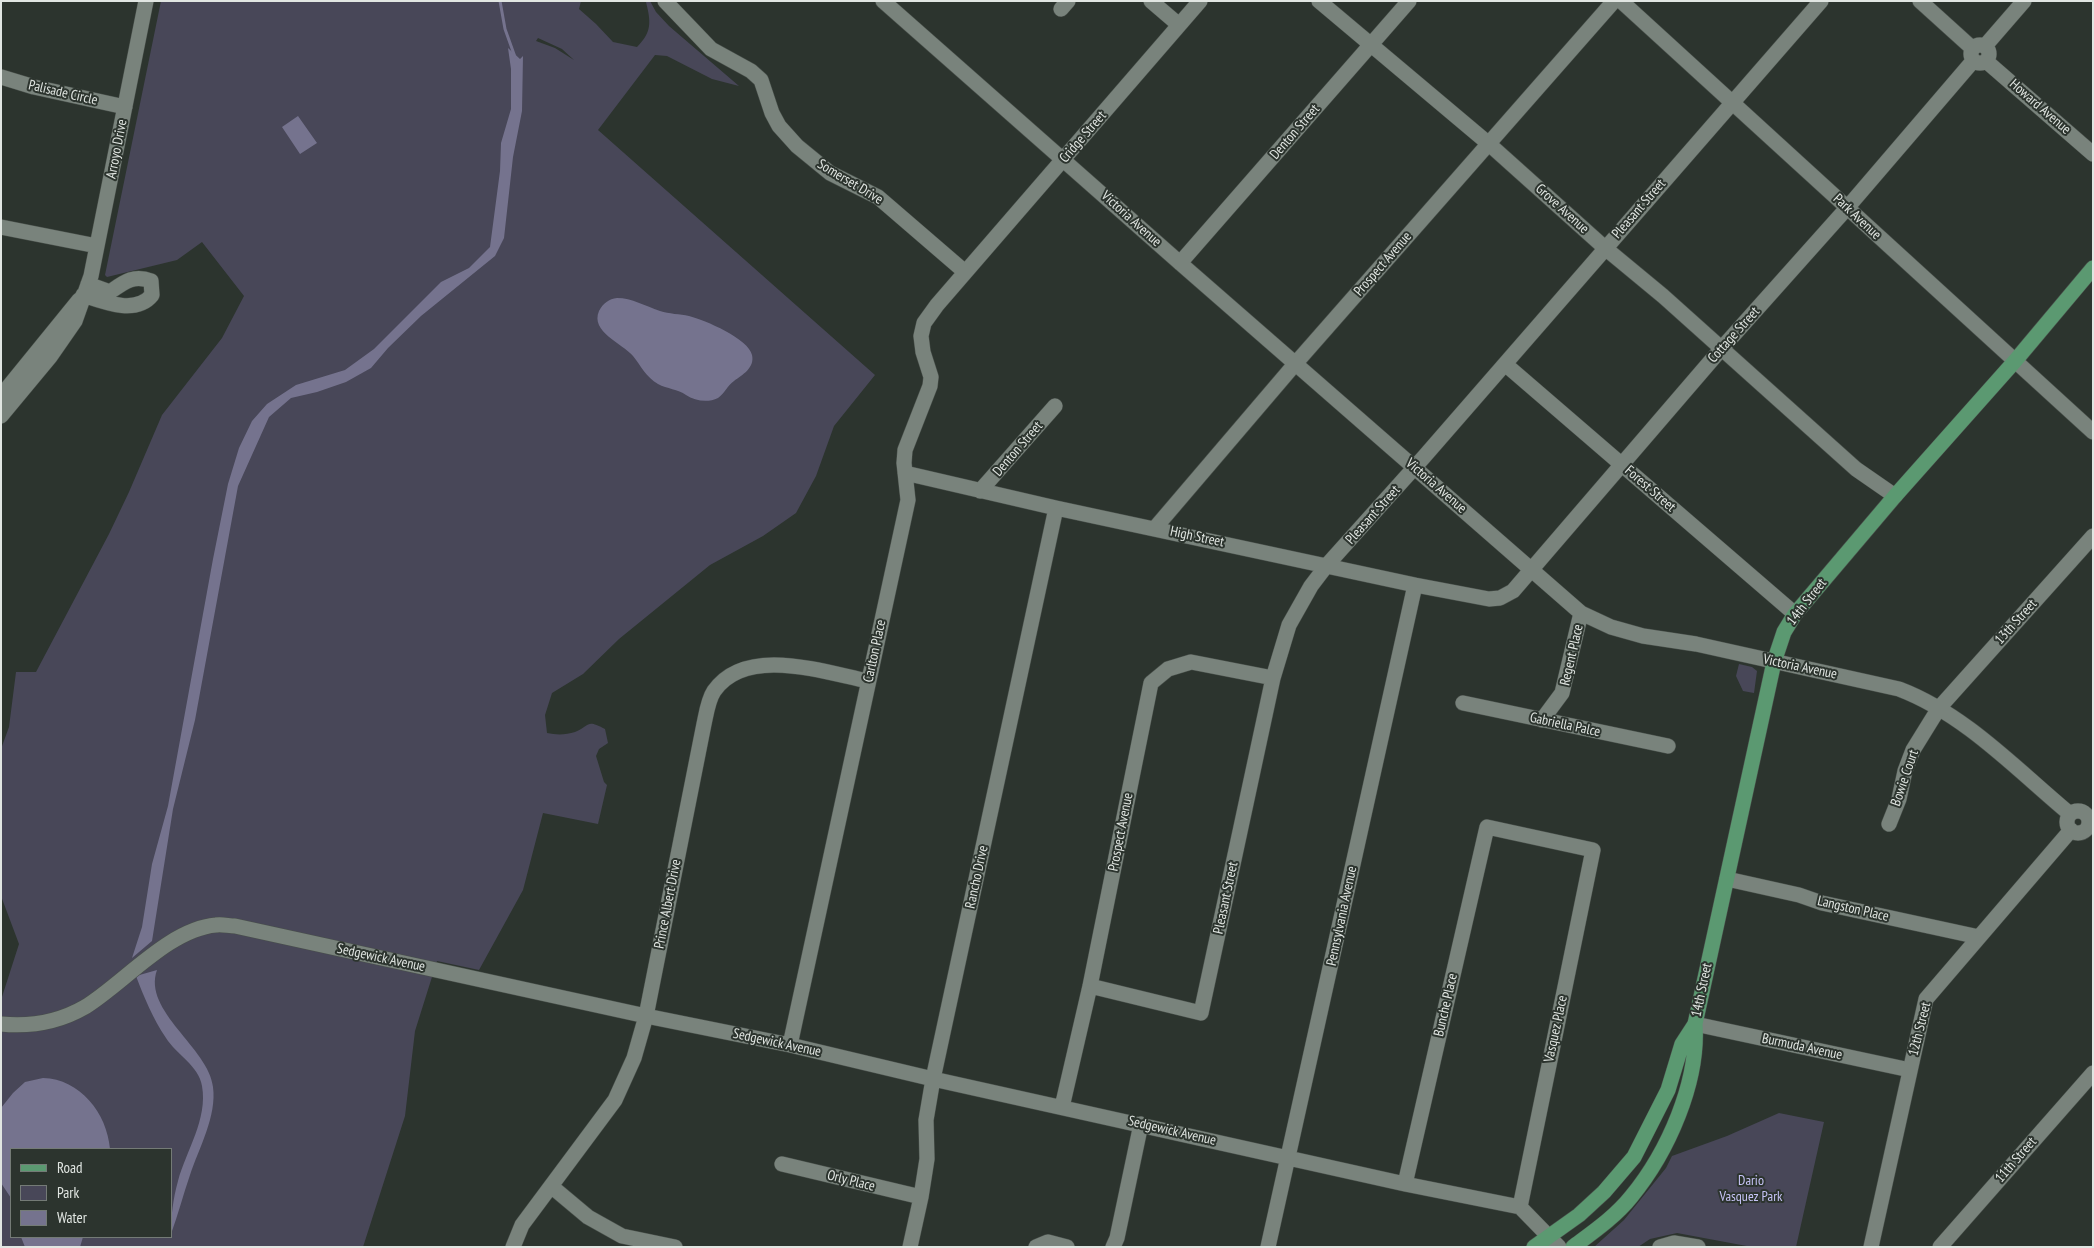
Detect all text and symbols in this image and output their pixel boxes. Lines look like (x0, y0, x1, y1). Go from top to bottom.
street label: Howard Avenue (2006, 76, 2074, 138)
street label: Palisade Circle (27, 77, 99, 109)
street label: Denton Street (1267, 101, 1323, 163)
street label: Cridge Street (1056, 108, 1110, 166)
street label: Arroyo Drive (103, 118, 131, 180)
street label: Somerset Drive (814, 156, 886, 208)
street label: Pleasant Street (1609, 176, 1669, 242)
street label: Grove Avenue (1532, 181, 1592, 237)
street label: Victoria Avenue (1097, 188, 1165, 250)
street label: Park Avenue (1830, 191, 1884, 243)
street label: Prospect Avenue (1351, 228, 1415, 300)
street label: Cottage Street (1705, 304, 1763, 366)
street label: Denton Street (990, 418, 1046, 480)
street label: Victoria Avenue (1402, 455, 1470, 517)
street label: Forest Street (1621, 462, 1679, 516)
street label: Pleasant Street (1342, 482, 1404, 548)
street label: High Street (1169, 523, 1225, 551)
street label: 14th Street (1784, 575, 1830, 629)
street label: 13th Street (1992, 596, 2040, 648)
street label: Carlton Place (860, 618, 890, 684)
street label: Regent Place (1557, 623, 1587, 687)
street label: Victoria Avenue (1762, 651, 1838, 683)
street label: Gabriella Palce (1528, 709, 1602, 741)
street label: Bowie Court (1887, 748, 1923, 808)
street label: Prospect Avenue (1105, 791, 1137, 873)
street label: Rancho Drive (962, 844, 992, 910)
street label: Prince Albert Drive (651, 858, 685, 950)
street label: Pleasant Street (1210, 860, 1242, 936)
street label: Pennsylvania Avenue (1323, 865, 1361, 967)
street label: Langston Place (1816, 893, 1890, 925)
street label: Sedgewick Avenue (335, 940, 427, 976)
street label: 14th Street (1688, 962, 1716, 1018)
street label: Bunche Place (1431, 972, 1461, 1038)
street label: Vasquez Place (1541, 994, 1571, 1064)
street label: 12th Street (1905, 1000, 1935, 1058)
street label: Sedgewick Avenue (731, 1025, 823, 1061)
street label: Burmuda Avenue (1760, 1030, 1844, 1064)
street label: Sedgewick Avenue (1126, 1113, 1218, 1149)
street label: 11th Street (1992, 1134, 2040, 1186)
legend (10, 1148, 172, 1238)
text: Road (57, 1158, 83, 1177)
street label: Orly Place (825, 1167, 877, 1195)
park label: Dario Vasquez Park (1720, 1173, 1782, 1206)
text: Park (57, 1183, 79, 1202)
text: Water (57, 1208, 87, 1227)

